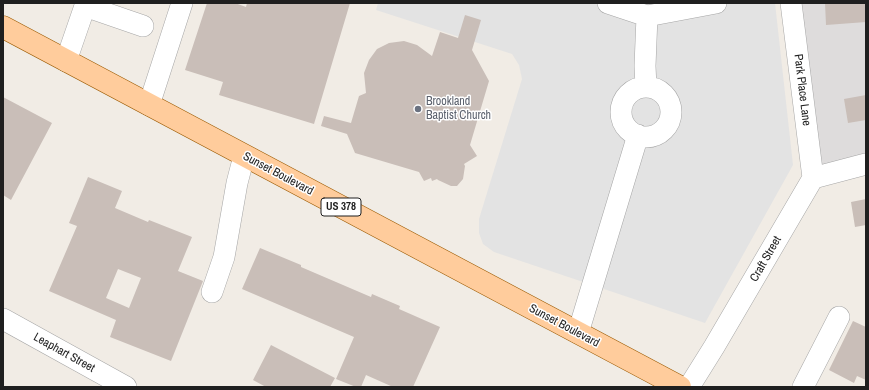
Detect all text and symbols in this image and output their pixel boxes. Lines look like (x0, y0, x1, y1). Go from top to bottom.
street label: Park Place Lane (790, 53, 814, 127)
place label: Brookland Baptist Church (426, 95, 491, 123)
marker: Brookland Baptist Church (413, 104, 423, 114)
street label: Sunset Boulevard (240, 149, 316, 199)
road number: US 378 (321, 198, 361, 216)
street label: Craft Street (747, 234, 785, 284)
street label: Sunset Boulevard (526, 301, 602, 351)
street label: Leaphart Street (31, 330, 97, 376)

